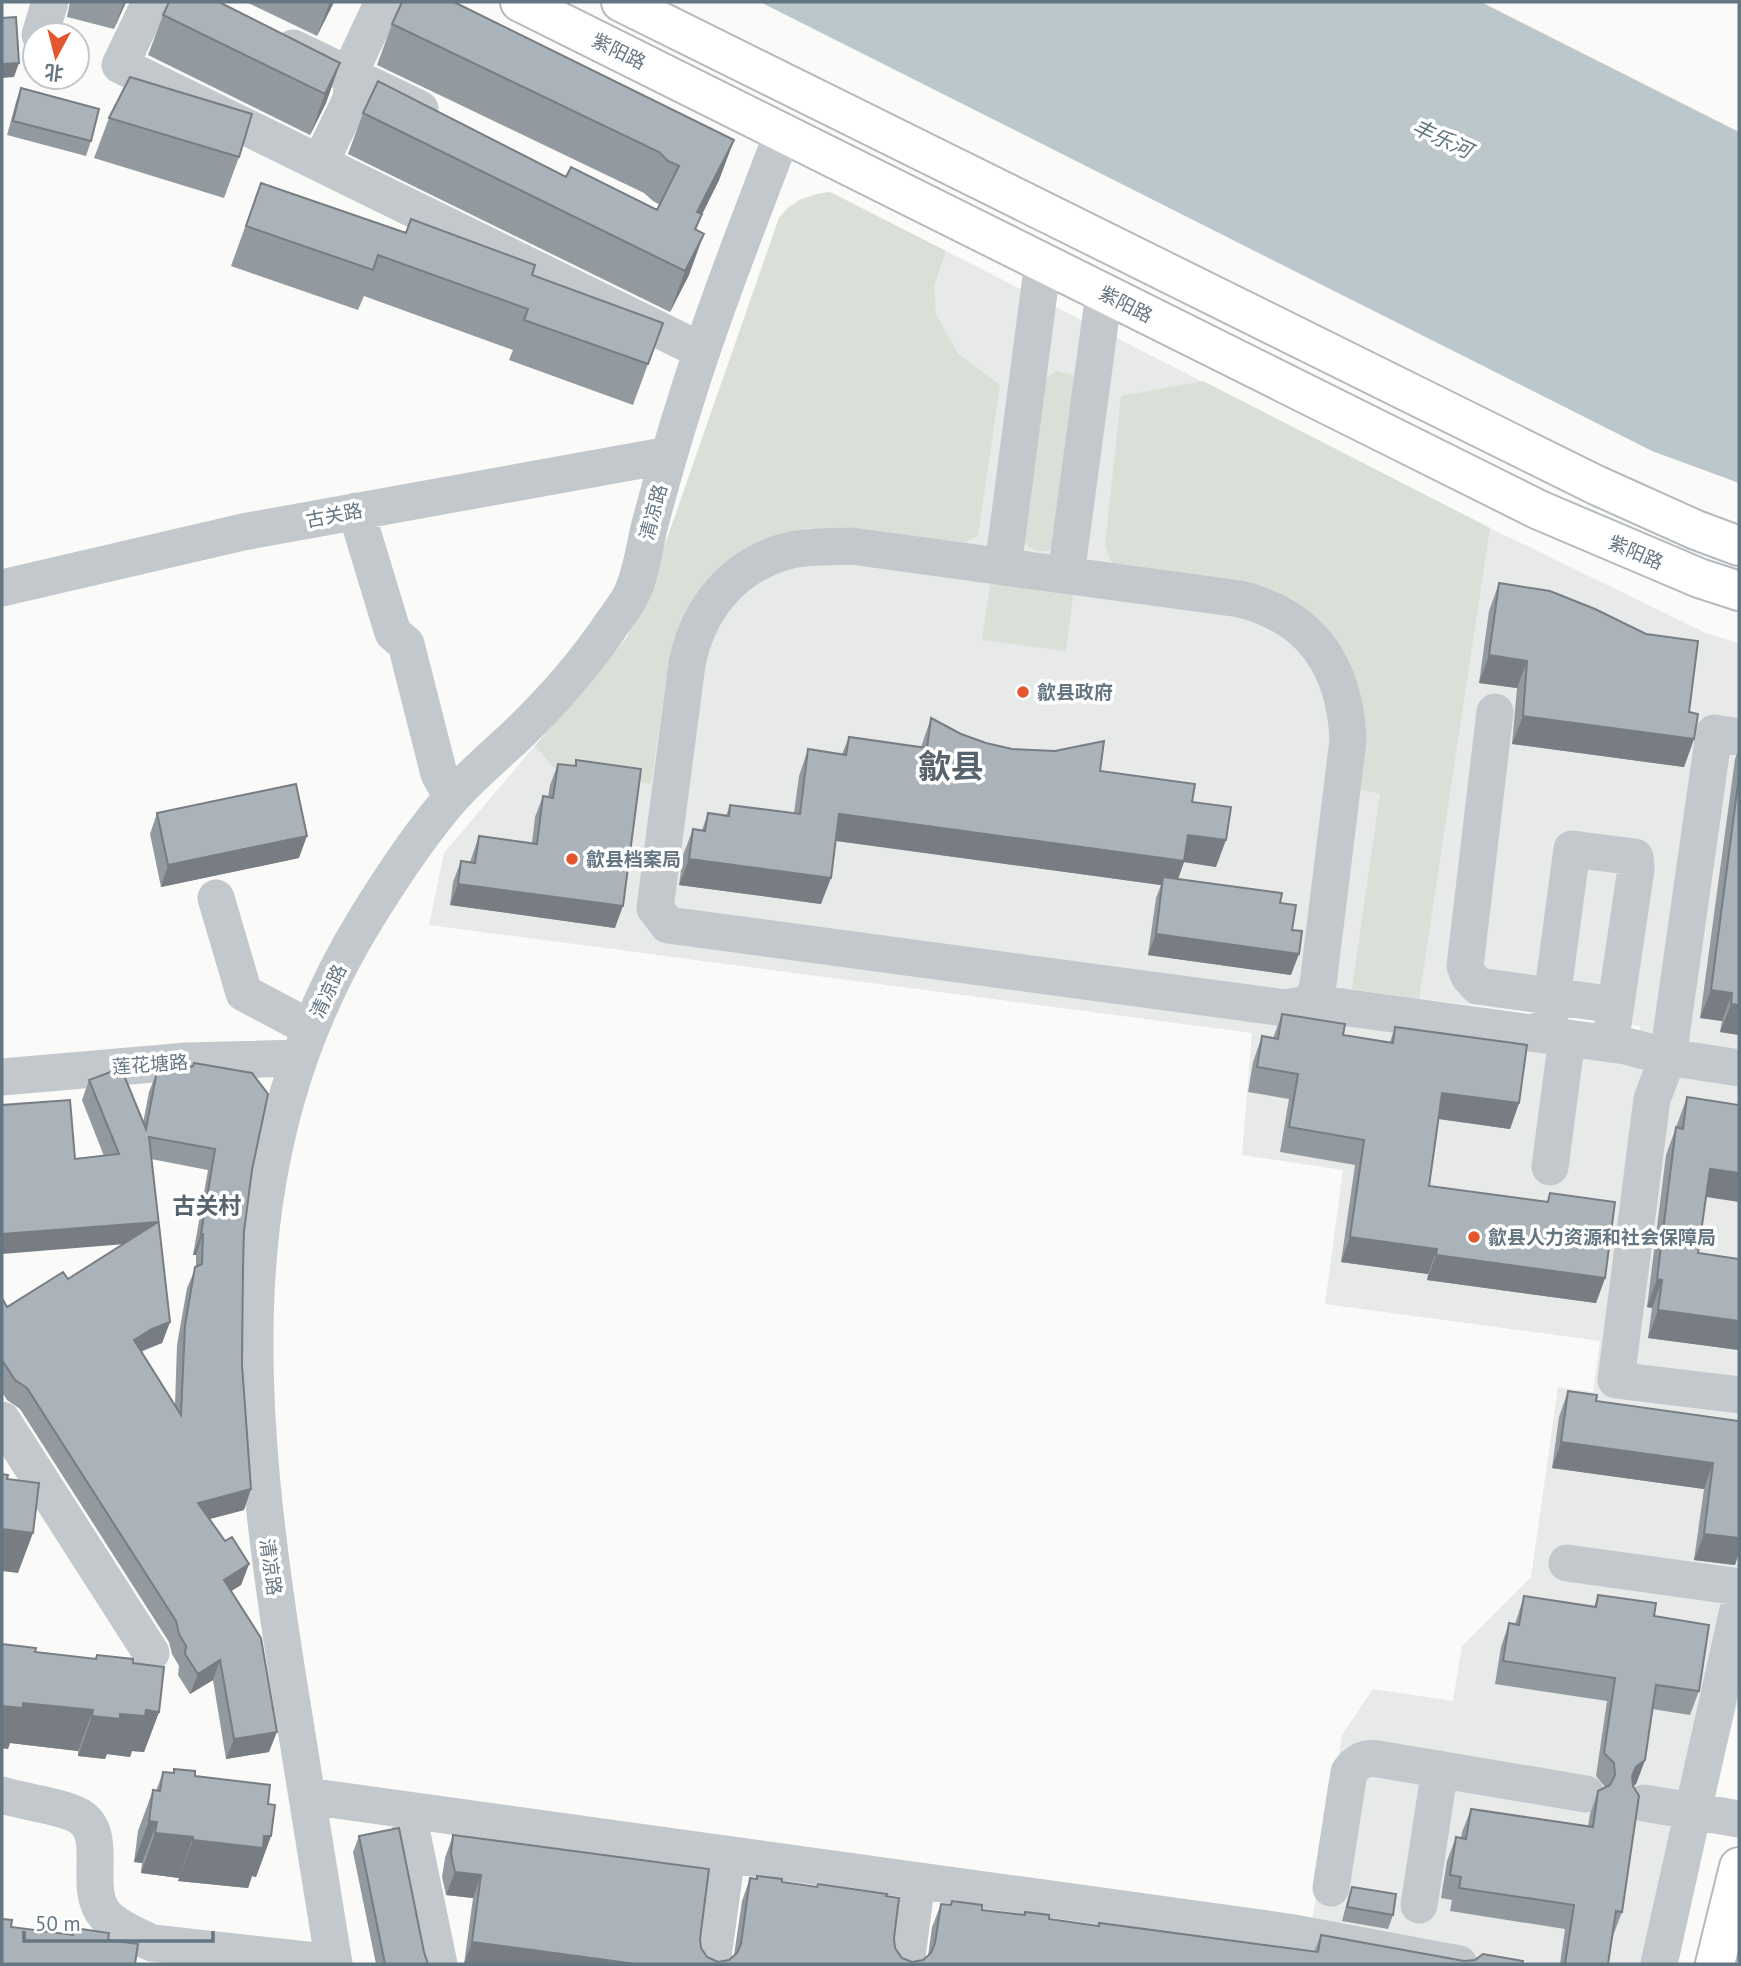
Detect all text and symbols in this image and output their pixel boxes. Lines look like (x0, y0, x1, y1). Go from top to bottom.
north arrow (21, 21, 91, 91)
street label: 紫阳路 (588, 28, 650, 74)
text: 北 (43, 60, 65, 86)
water label: 丰乐河 (1408, 113, 1480, 166)
street label: 紫阳路 (1095, 280, 1157, 328)
street label: 清凉路 (634, 481, 672, 543)
street label: 古关路 (304, 498, 364, 532)
street label: 紫阳路 (1605, 530, 1667, 574)
place label: 歙县政府 (1037, 680, 1113, 704)
marker: 歙县政府 (1015, 684, 1031, 700)
district label: 歙县 (918, 744, 984, 787)
place label: 歙县档案局 (586, 847, 681, 871)
marker: 歙县档案局 (564, 851, 580, 867)
street label: 清凉路 (305, 960, 351, 1022)
street label: 莲花塘路 (111, 1049, 189, 1079)
district label: 古关村 (173, 1191, 242, 1220)
place label: 歙县人力资源和社会保障局 (1488, 1225, 1716, 1249)
marker: 歙县人力资源和社会保障局 (1466, 1229, 1482, 1245)
street label: 清凉路 (255, 1537, 287, 1597)
scale bar (24, 1899, 214, 1943)
text: 50 m (35, 1910, 81, 1937)

